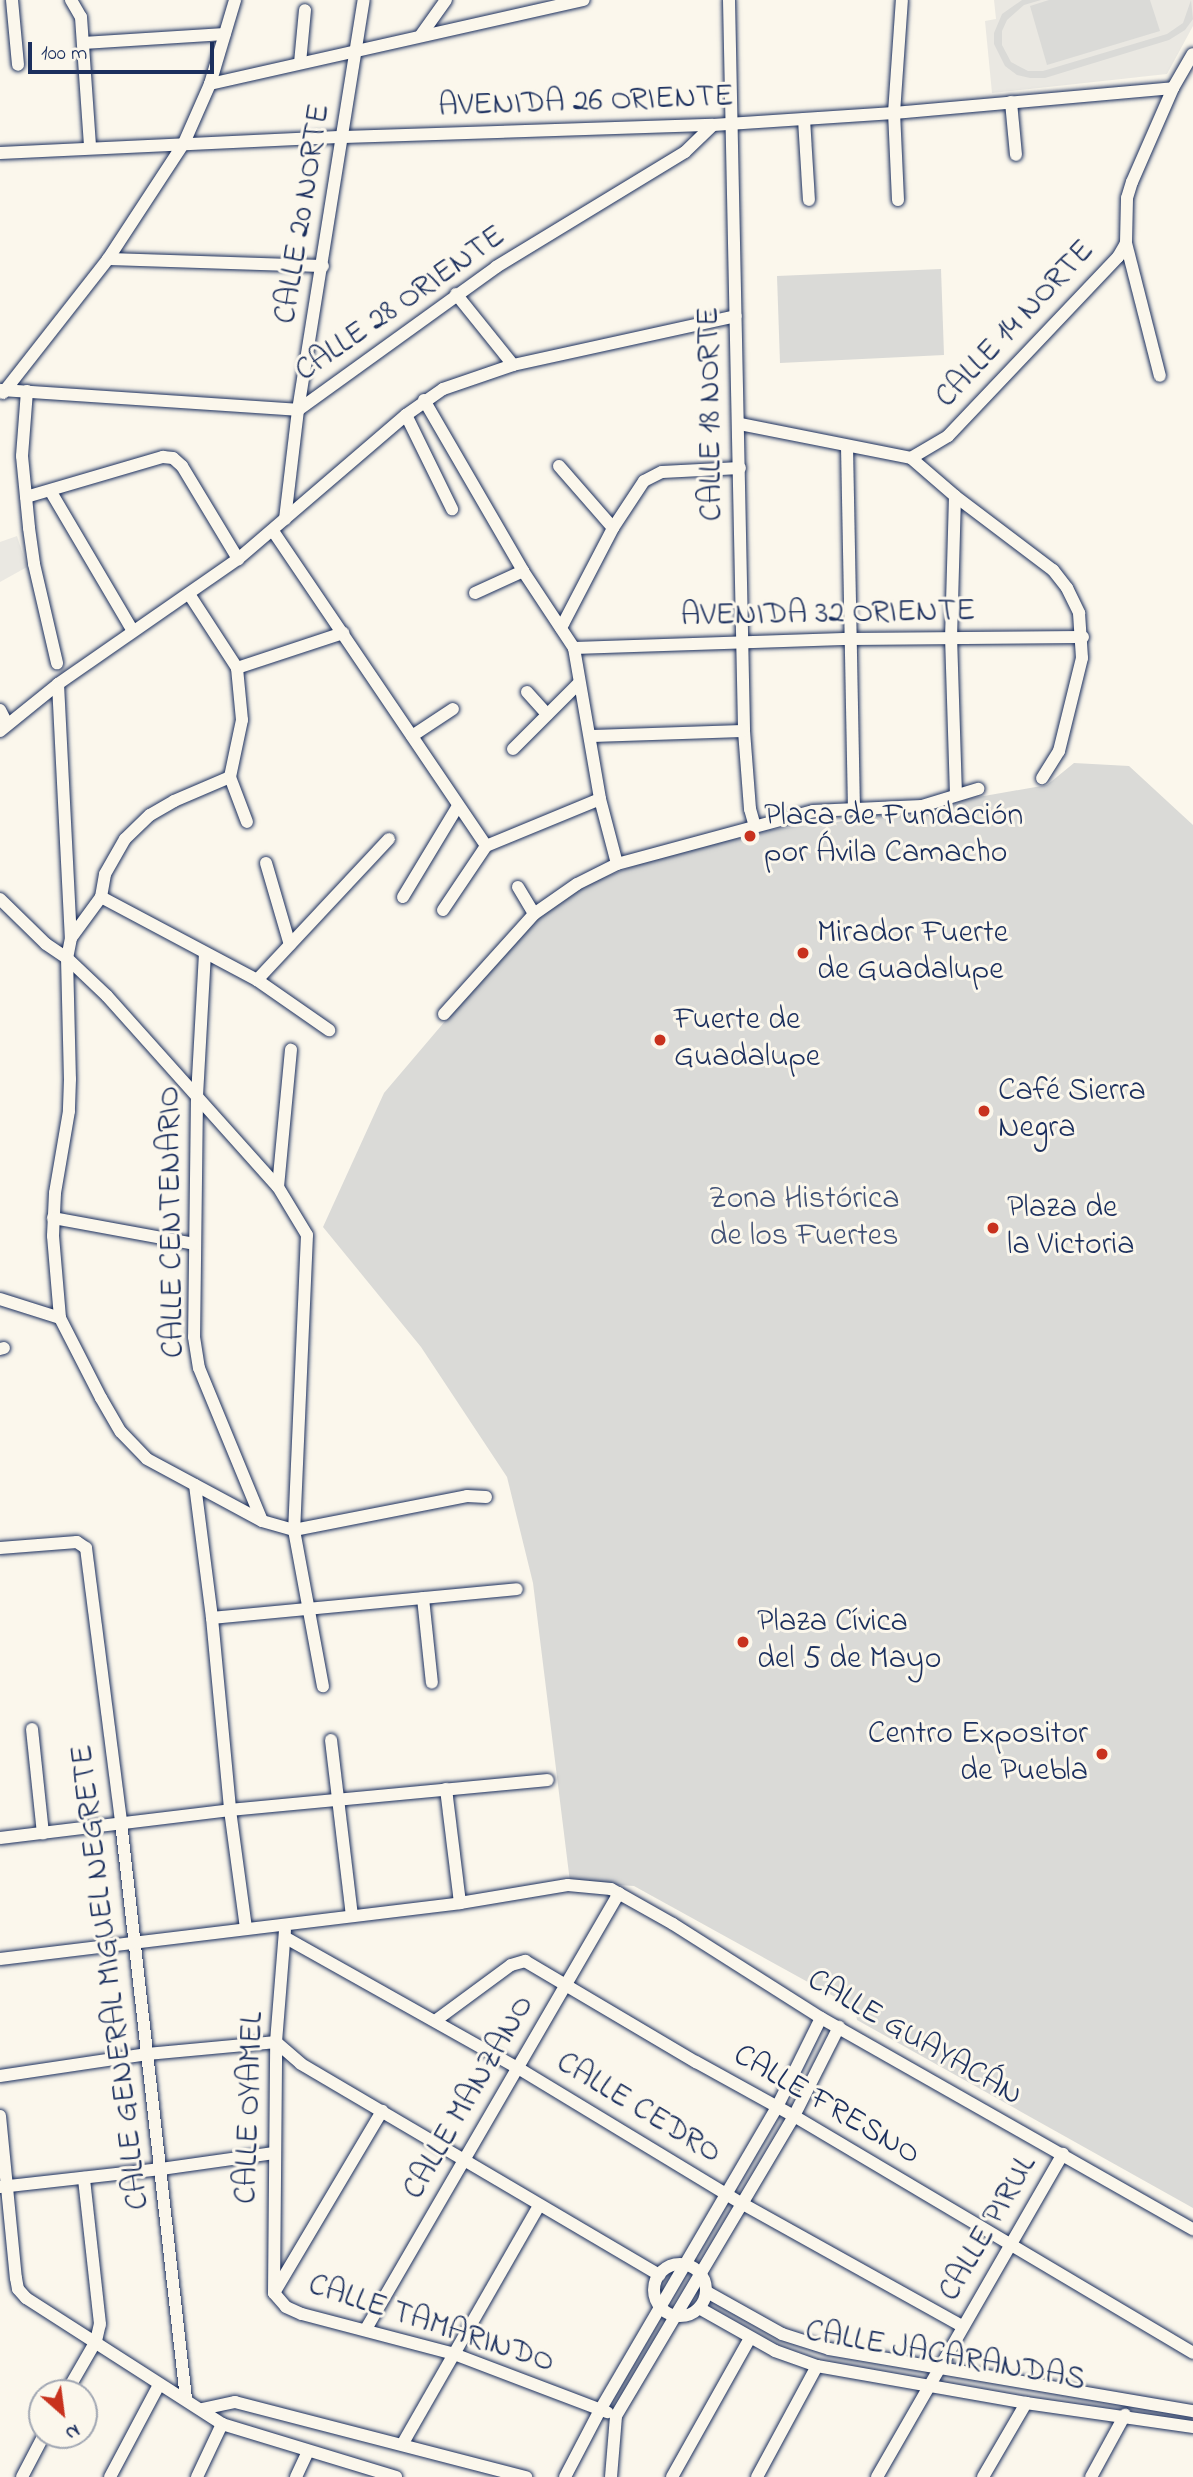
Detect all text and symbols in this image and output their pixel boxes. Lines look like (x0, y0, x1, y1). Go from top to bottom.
scale bar (32, 28, 217, 72)
text: 100 m (41, 39, 87, 69)
street label: AVENIDA 26 ORIENTE (438, 79, 734, 127)
street label: CALLE 20 NORTE (268, 101, 340, 327)
street label: CALLE 28 ORIENTE (289, 218, 513, 392)
street label: CALLE 14 NORTE (928, 233, 1104, 417)
street label: CALLE 18 NORTE (691, 306, 733, 522)
street label: AVENIDA 32 ORIENTE (680, 593, 976, 637)
place label: Placa de Fundación por Ávila Camacho (764, 799, 1023, 874)
marker: Placa de Fundación por Ávila Camacho (742, 828, 758, 844)
place label: Mirador Fuerte de Guadalupe (817, 916, 1008, 991)
marker: Mirador Fuerte de Guadalupe (795, 945, 811, 961)
place label: Fuerte de Guadalupe (674, 1003, 820, 1078)
marker: Fuerte de Guadalupe (652, 1032, 668, 1048)
place label: Café Sierra Negra (998, 1074, 1146, 1149)
street label: CALLE CENTENARIO (151, 1086, 195, 1358)
marker: Café Sierra Negra (976, 1103, 992, 1119)
park label: Zona Histórica de los Fuertes (708, 1182, 900, 1257)
place label: Plaza de la Victoria (1007, 1191, 1135, 1266)
marker: Plaza de la Victoria (985, 1220, 1001, 1236)
place label: Plaza Cívica del 5 de Mayo (757, 1605, 941, 1680)
marker: Plaza Cívica del 5 de Mayo (735, 1634, 751, 1650)
place label: Centro Expositor de Puebla (868, 1717, 1088, 1792)
street label: CALLE GENERAL MIGUEL NEGRETE (64, 1742, 160, 2212)
marker: Centro Expositor de Puebla (1094, 1746, 1110, 1762)
street label: CALLE GUAYACÁN (800, 1962, 1028, 2116)
street label: CALLE MANZANO (396, 1989, 544, 2207)
street label: CALLE OYAMEL (228, 2011, 274, 2205)
street label: CALLE FRESNO (726, 2037, 926, 2175)
street label: CALLE CEDRO (548, 2045, 728, 2173)
street label: CALLE PIRUL (932, 2149, 1046, 2309)
street label: CALLE TAMARINDO (303, 2267, 559, 2383)
street label: CALLE JACARANDAS (802, 2313, 1088, 2401)
north arrow (28, 2379, 98, 2449)
text: N (60, 2416, 84, 2446)

